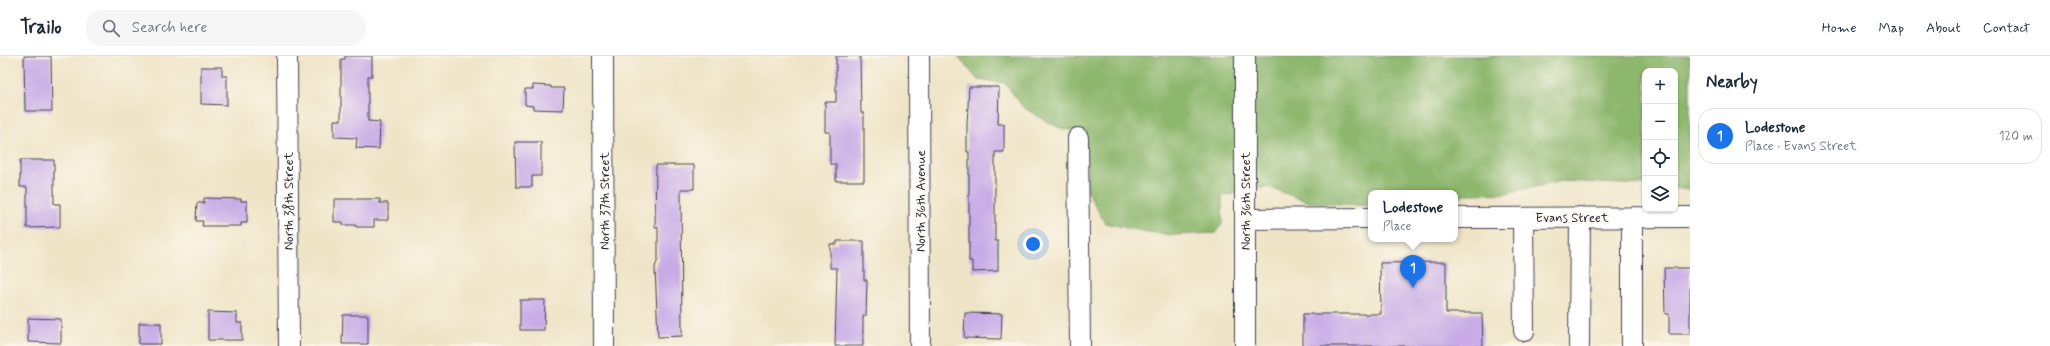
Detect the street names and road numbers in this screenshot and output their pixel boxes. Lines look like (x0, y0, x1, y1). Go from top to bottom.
street label: North 36th Avenue (913, 150, 930, 252)
street label: North 38th Street (281, 151, 298, 250)
street label: North 36th Street (1238, 151, 1255, 250)
street label: North 37th Street (597, 152, 614, 250)
street label: Evans Street (1535, 210, 1609, 227)

